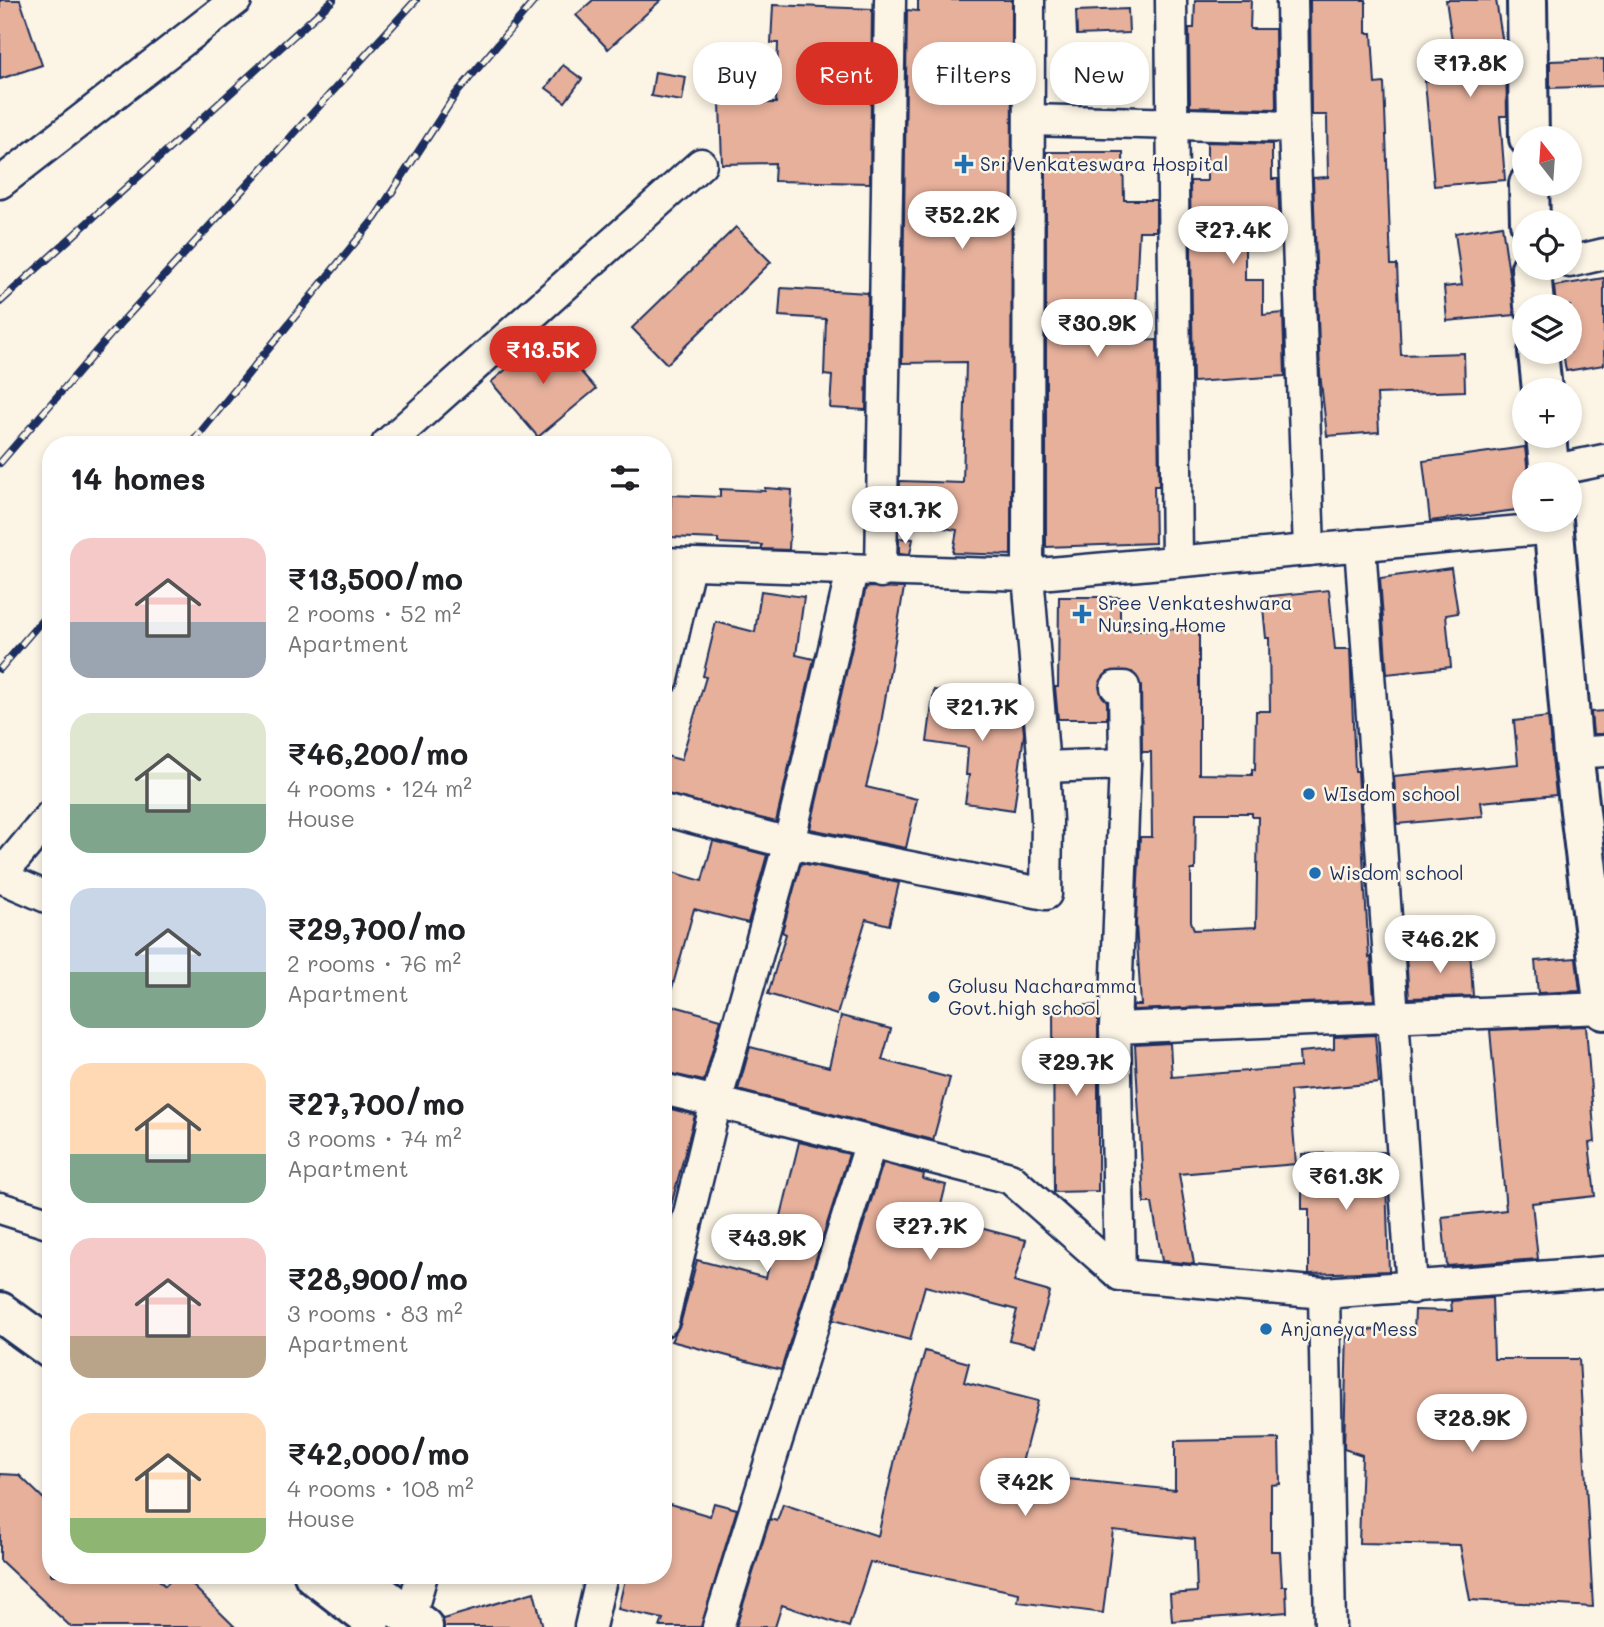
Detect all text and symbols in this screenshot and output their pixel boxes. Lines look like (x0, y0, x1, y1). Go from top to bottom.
pin: ₹17.8K (1413, 40, 1527, 99)
chip: Buy (693, 42, 782, 105)
chip: Rent (796, 42, 898, 105)
chip: Filters (912, 42, 1036, 105)
chip: New (1050, 42, 1149, 105)
text: ₹17.8K (1433, 47, 1507, 77)
north arrow (1512, 126, 1582, 196)
map controls (1512, 126, 1582, 532)
place label: Sri Venkateswara Hospital (980, 151, 1229, 176)
marker: Sri Venkateswara Hospital (954, 154, 974, 174)
pin: ₹52.2K (905, 191, 1019, 251)
text: ₹52.2K (924, 199, 1000, 229)
pin: ₹27.4K (1176, 206, 1290, 266)
button: locate (1512, 210, 1582, 280)
text: ₹27.4K (1194, 214, 1272, 244)
button: layers (1512, 294, 1582, 364)
pin: ₹30.9K (1040, 300, 1154, 359)
text: ₹30.9K (1057, 307, 1137, 337)
pin: ₹13.5K (486, 326, 600, 386)
text: ₹13.5K (506, 334, 580, 364)
button: + (1512, 378, 1582, 448)
text: 14 homes (70, 458, 206, 498)
icon: filters (606, 459, 644, 497)
button: − (1512, 462, 1582, 532)
pin: ₹31.7K (848, 486, 962, 546)
text: ₹31.7K (868, 494, 942, 524)
text: ₹13,500/mo (287, 558, 463, 598)
icon: home (126, 566, 210, 650)
place label: Sree Venkateshwara Nursing Home (1098, 590, 1292, 637)
text: 2 rooms · 52 m² (287, 598, 461, 628)
marker: Sree Venkateshwara Nursing Home (1072, 604, 1092, 624)
text: Apartment (287, 628, 409, 658)
pin: ₹21.7K (925, 684, 1039, 743)
text: ₹21.7K (945, 691, 1019, 721)
text: ₹46,200/mo (287, 733, 468, 773)
icon: home (126, 741, 210, 825)
text: 4 rooms · 124 m² (287, 773, 472, 803)
place label: WIsdom school (1323, 781, 1460, 806)
marker: WIsdom school (1301, 786, 1317, 802)
text: House (287, 803, 355, 833)
place label: Wisdom school (1329, 860, 1464, 885)
marker: Wisdom school (1307, 865, 1323, 881)
text: ₹29,700/mo (287, 908, 466, 948)
icon: home (126, 916, 210, 1000)
pin: ₹46.2K (1383, 916, 1497, 975)
text: ₹46.2K (1401, 923, 1479, 953)
text: 2 rooms · 76 m² (287, 948, 461, 978)
place label: Golusu Nacharamma Govt.high school (948, 973, 1137, 1020)
text: Apartment (287, 978, 409, 1008)
marker: Golusu Nacharamma Govt.high school (926, 989, 942, 1005)
pin: ₹29.7K (1019, 1038, 1133, 1098)
text: ₹29.7K (1038, 1046, 1114, 1076)
text: ₹27,700/mo (287, 1083, 464, 1123)
icon: home (126, 1091, 210, 1175)
text: 3 rooms · 74 m² (287, 1123, 462, 1153)
pin: ₹61.3K (1289, 1152, 1403, 1212)
text: Apartment (287, 1153, 409, 1183)
text: ₹61.3K (1308, 1160, 1384, 1190)
pin: ₹27.7K (873, 1202, 987, 1262)
text: ₹27.7K (892, 1210, 968, 1240)
pin: ₹43.9K (710, 1214, 824, 1274)
text: ₹43.9K (727, 1222, 807, 1252)
text: ₹28,900/mo (287, 1258, 468, 1298)
icon: home (126, 1266, 210, 1350)
text: 3 rooms · 83 m² (287, 1298, 463, 1328)
place label: Anjaneya Mess (1280, 1316, 1417, 1341)
marker: Anjaneya Mess (1258, 1321, 1274, 1337)
text: Apartment (287, 1328, 409, 1358)
pin: ₹28.9K (1415, 1394, 1529, 1454)
text: ₹28.9K (1433, 1402, 1511, 1432)
text: ₹42,000/mo (287, 1433, 469, 1473)
icon: home (126, 1441, 210, 1525)
pin: ₹42K (984, 1458, 1066, 1518)
text: ₹42K (996, 1466, 1054, 1496)
text: 4 rooms · 108 m² (287, 1473, 474, 1503)
text: House (287, 1503, 355, 1533)

